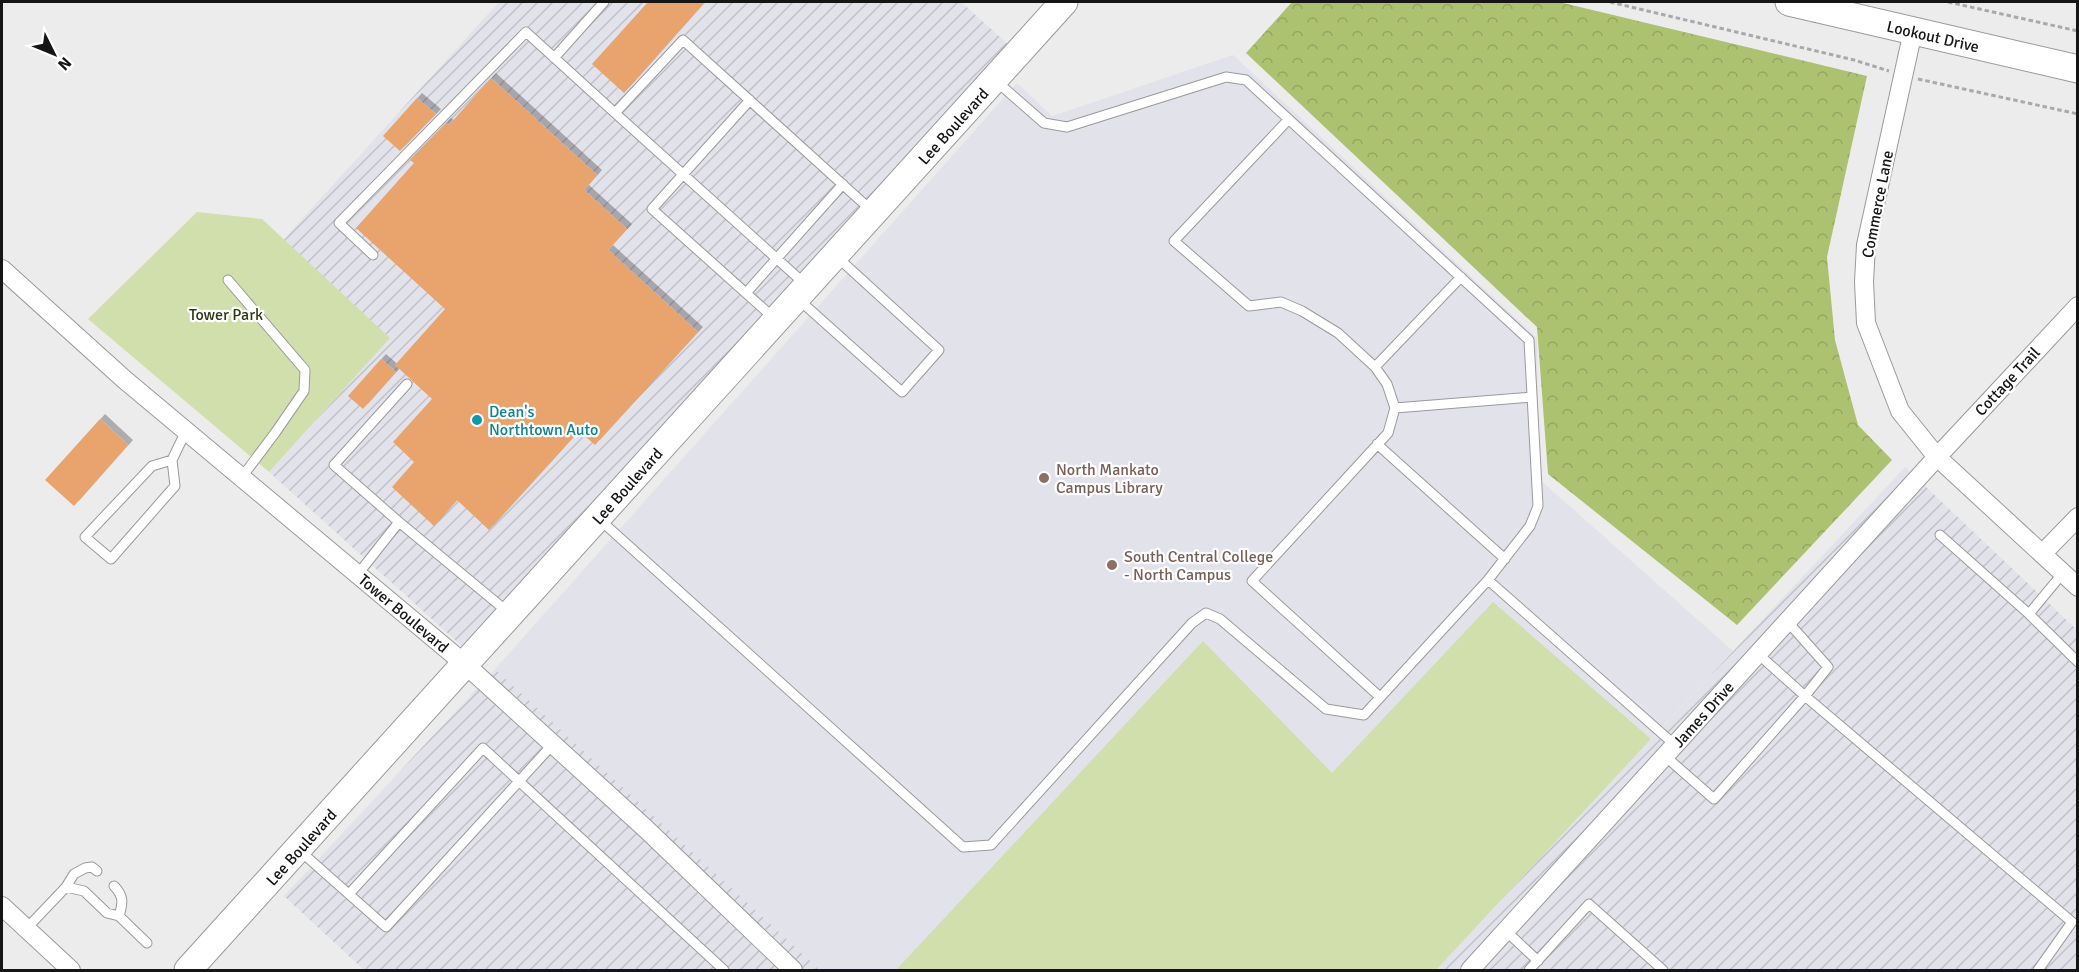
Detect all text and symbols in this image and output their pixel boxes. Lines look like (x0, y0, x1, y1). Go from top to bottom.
street label: Lookout Drive (1885, 17, 1981, 57)
north arrow (24, 24, 84, 84)
text: N (53, 53, 75, 74)
street label: Lee Boulevard (914, 84, 993, 169)
street label: Commerce Lane (1858, 149, 1898, 260)
park label: Tower Park (189, 305, 263, 325)
street label: Cottage Trail (1971, 343, 2045, 420)
place label: Dean's Northtown Auto (489, 402, 598, 440)
marker: Dean's Northtown Auto (470, 413, 484, 427)
street label: Lee Boulevard (588, 444, 667, 529)
place label: North Mankato Campus Library (1056, 460, 1163, 498)
marker: North Mankato Campus Library (1037, 471, 1051, 485)
place label: South Central College - North Campus (1124, 547, 1273, 585)
marker: South Central College - North Campus (1105, 558, 1119, 572)
street label: Tower Boulevard (354, 570, 453, 657)
street label: James Drive (1669, 678, 1739, 752)
street label: Lee Boulevard (262, 805, 341, 890)

